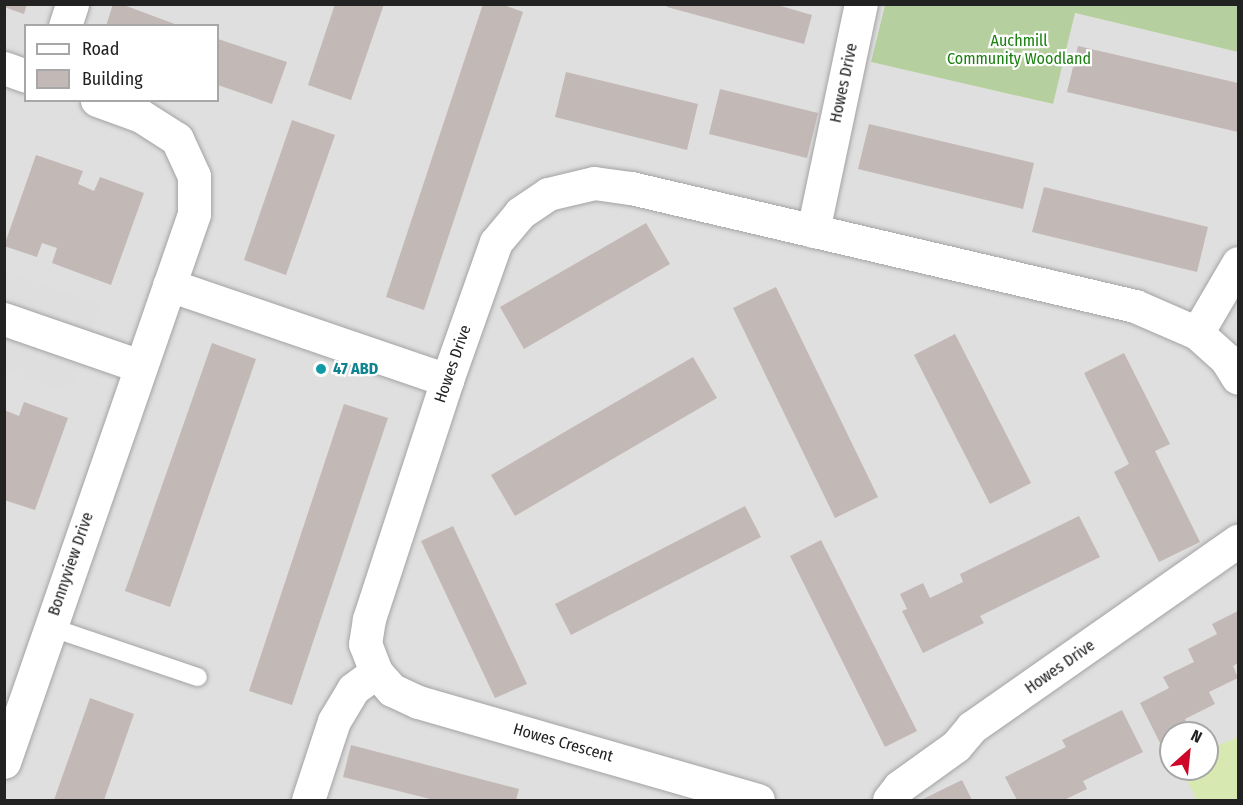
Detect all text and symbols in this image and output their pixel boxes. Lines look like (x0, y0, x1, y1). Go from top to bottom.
legend (24, 24, 219, 102)
park label: Auchmill Community Woodland (947, 31, 1091, 69)
text: Road (82, 38, 119, 60)
street label: Howes Drive (826, 41, 862, 125)
text: Building (82, 68, 143, 90)
street label: Howes Drive (431, 323, 475, 405)
place label: 47 ABD (333, 359, 378, 379)
marker: 47 ABD (314, 362, 328, 376)
street label: Bonnyview Drive (44, 510, 98, 618)
street label: Howes Drive (1021, 636, 1099, 698)
street label: Howes Crescent (511, 720, 615, 766)
north arrow (1159, 721, 1219, 781)
text: N (1188, 726, 1205, 747)

